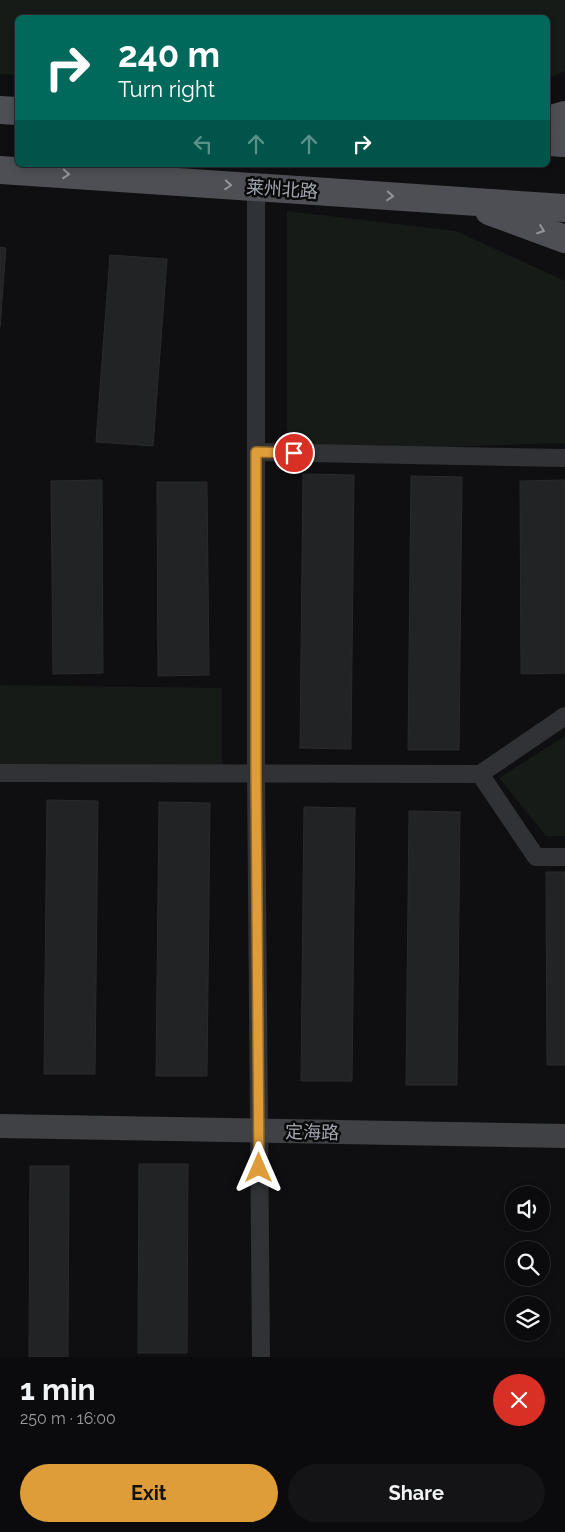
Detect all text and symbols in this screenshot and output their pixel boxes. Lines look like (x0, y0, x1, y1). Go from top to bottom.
text: 240 m (118, 34, 220, 75)
icon: right (35, 35, 100, 100)
text: Turn right (118, 76, 215, 102)
icon: left (189, 130, 217, 158)
icon: ahead (242, 130, 270, 158)
icon: ahead (295, 130, 323, 158)
icon: right (348, 130, 376, 158)
one-way arrow (62, 169, 70, 180)
street label: 莱州北路 (245, 176, 319, 202)
one-way arrow (225, 180, 233, 191)
one-way arrow (387, 190, 395, 201)
one-way arrow (536, 224, 545, 234)
pin (273, 432, 315, 474)
icon: arrive (280, 439, 308, 467)
street label: 定海路 (285, 1121, 339, 1143)
position arrow (232, 1141, 284, 1193)
map controls (505, 1186, 550, 1341)
button: sound (505, 1186, 550, 1231)
button: search (505, 1241, 550, 1286)
button: layers (505, 1296, 550, 1341)
text: 1 min (20, 1372, 96, 1407)
button: close (493, 1374, 545, 1426)
text: 250 m · 16:00 (20, 1409, 116, 1428)
button: Exit (20, 1464, 278, 1522)
button: Share (288, 1464, 545, 1522)

